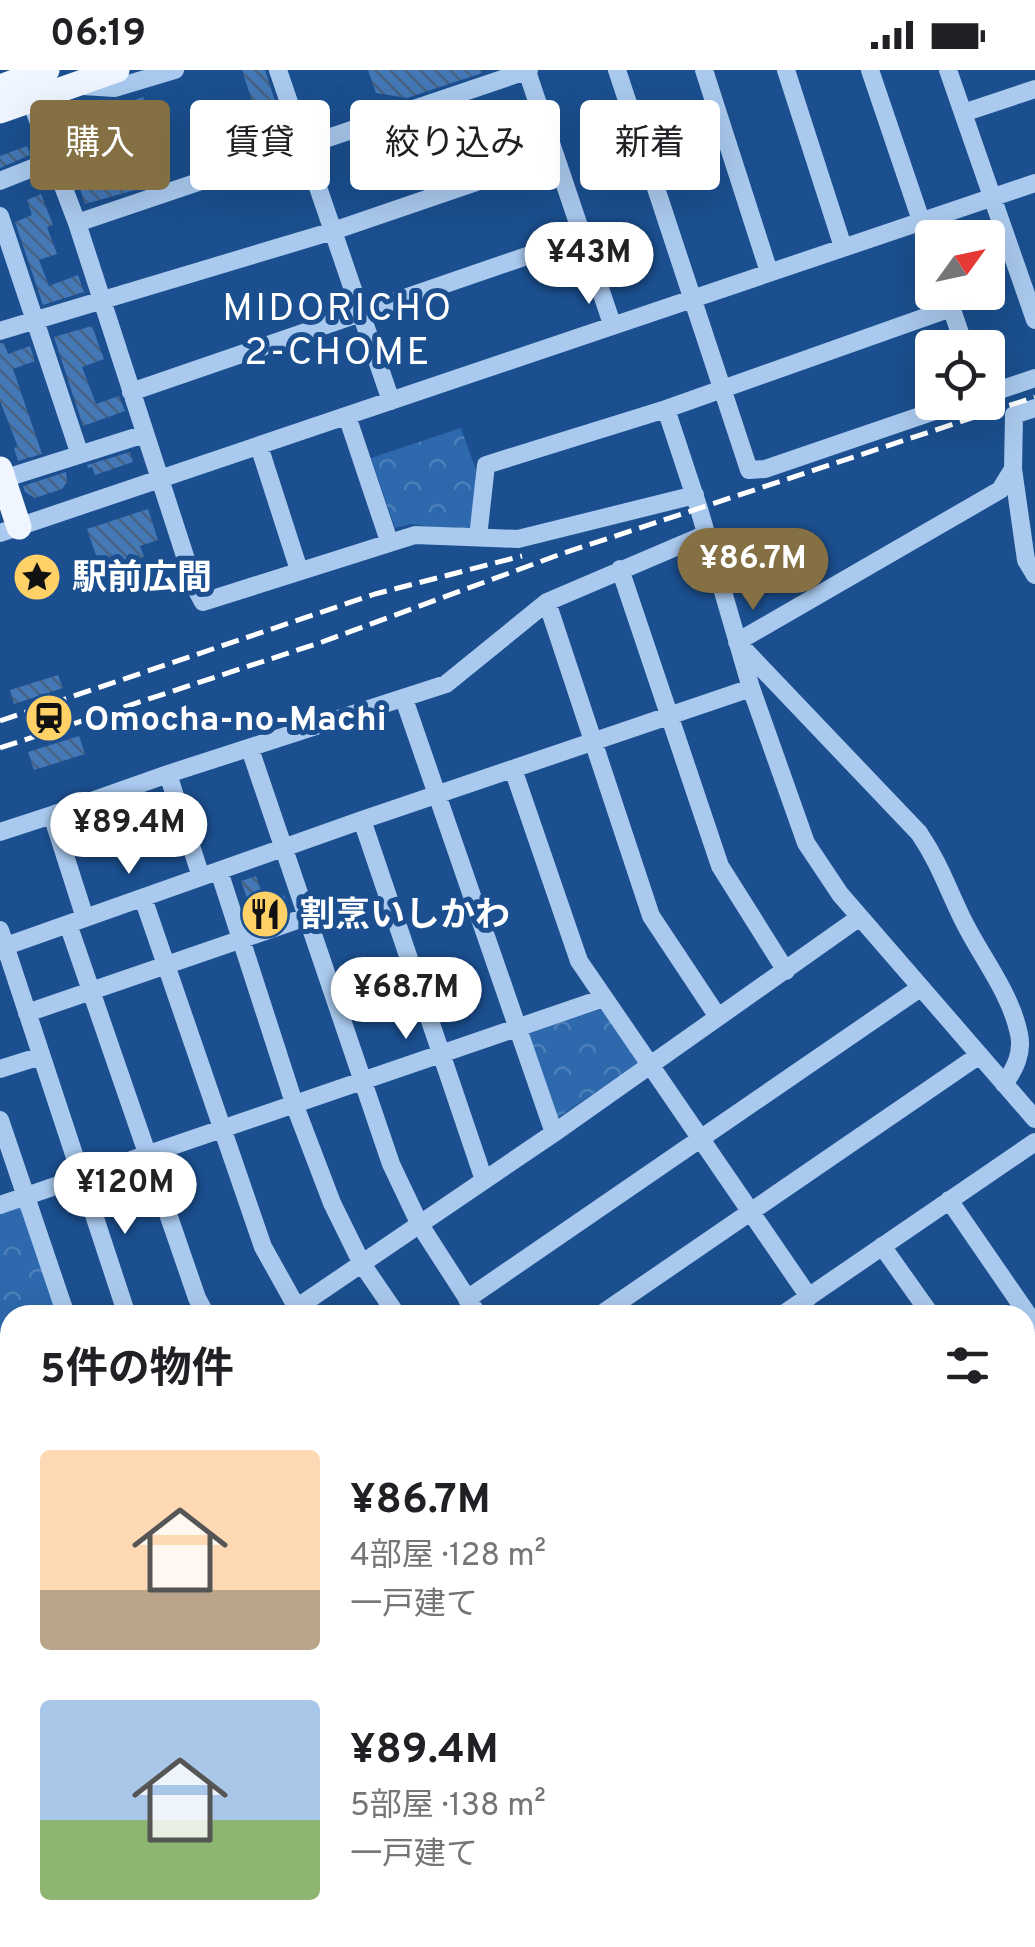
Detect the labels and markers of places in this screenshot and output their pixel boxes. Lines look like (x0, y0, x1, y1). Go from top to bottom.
pin: ¥43M (530, 222, 648, 307)
pin: ¥86.7M (672, 528, 834, 613)
place icon: 駅前広間 (11, 551, 63, 603)
place label: 駅前広間 (72, 558, 212, 602)
station icon: Omocha-no-Machi (23, 692, 75, 744)
place label: Omocha-no-Machi (84, 699, 387, 743)
pin: ¥89.4M (48, 792, 210, 877)
restaurant icon: 割烹いしかわ (239, 888, 291, 940)
place label: 割烹いしかわ (300, 895, 510, 939)
pin: ¥68.7M (325, 957, 487, 1042)
pin: ¥120M (55, 1152, 195, 1237)

